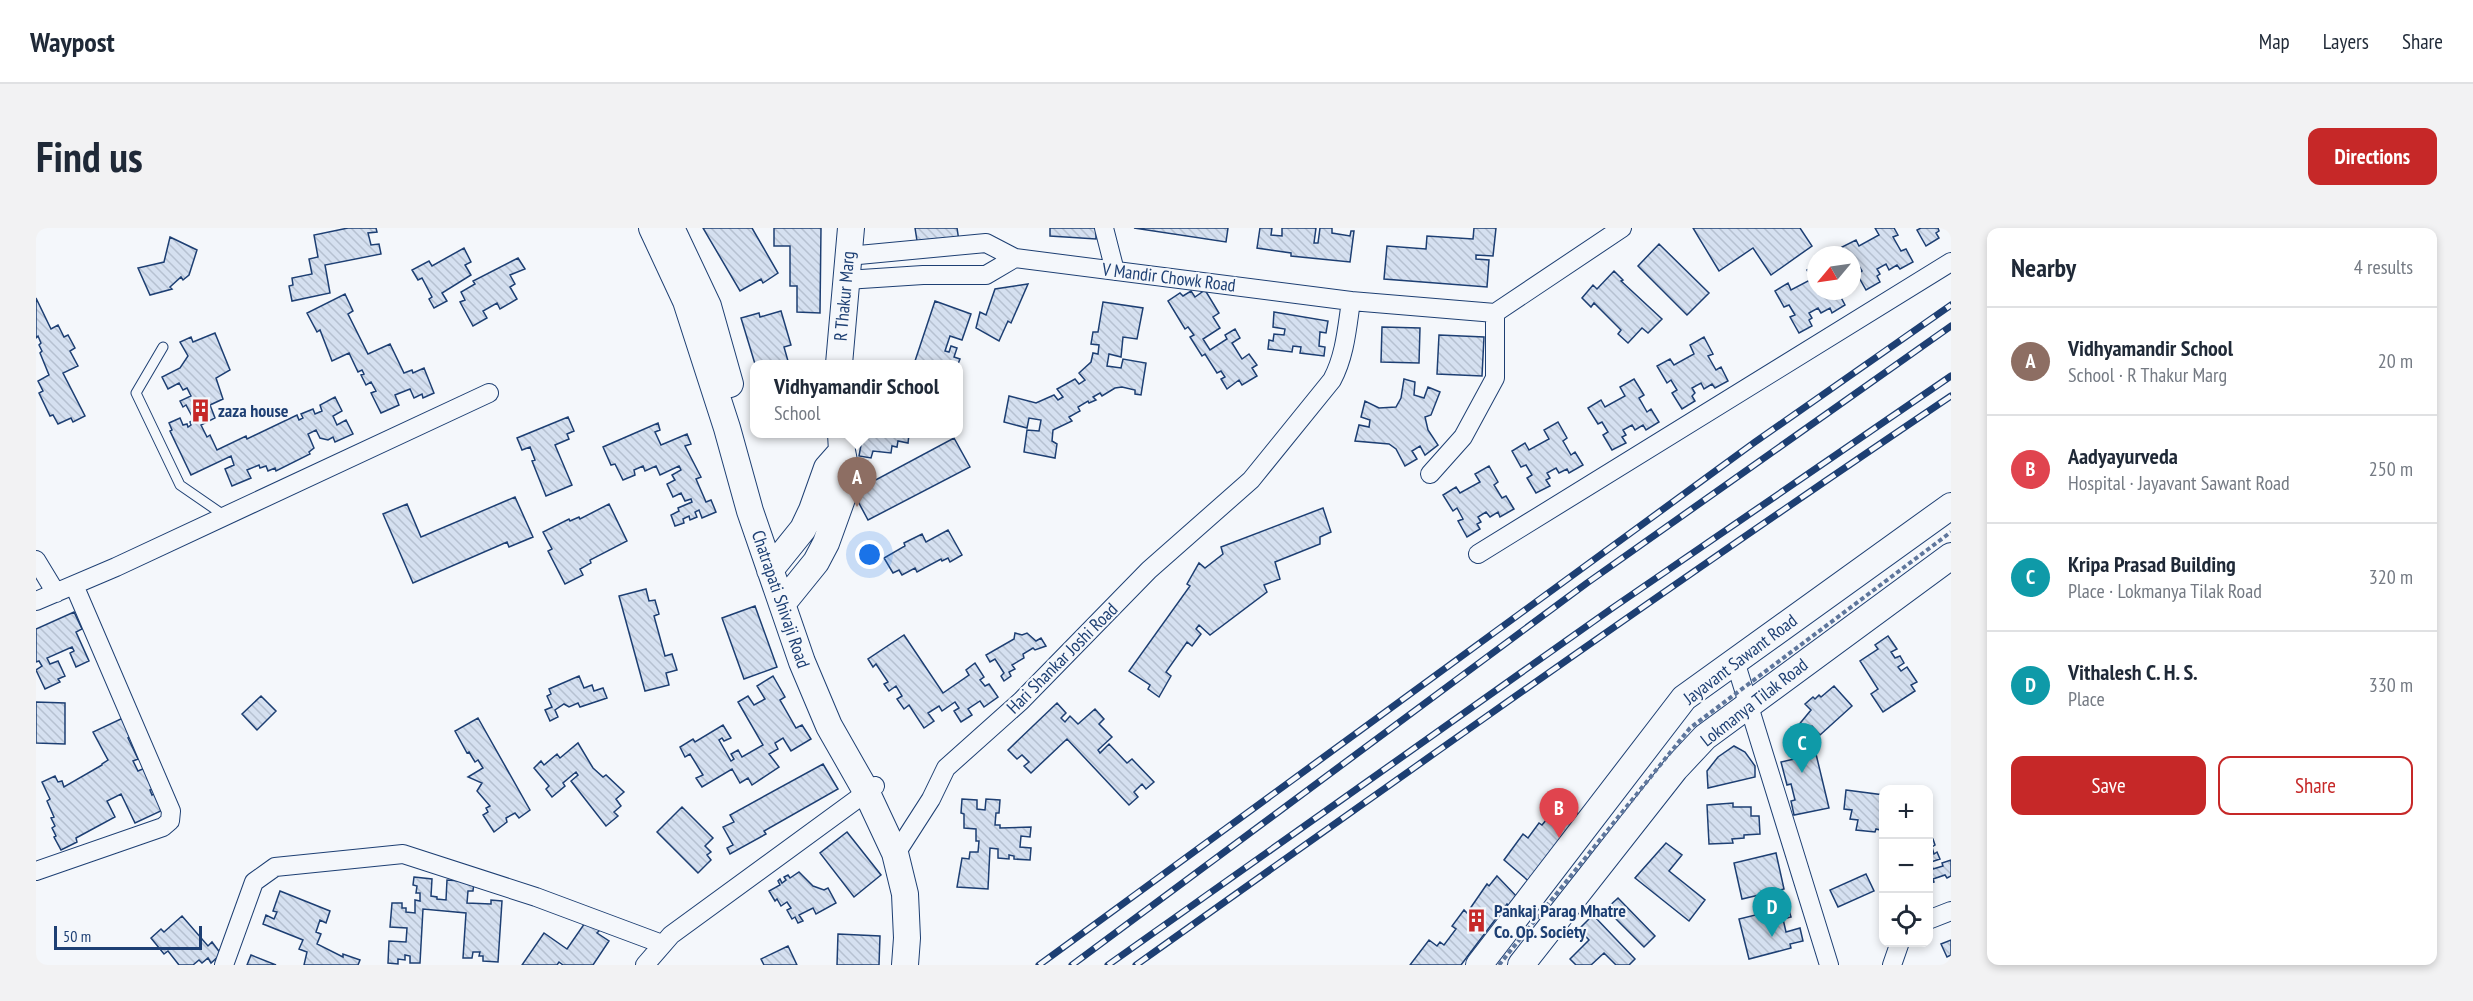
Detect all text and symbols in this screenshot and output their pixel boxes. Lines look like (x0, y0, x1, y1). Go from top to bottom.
text: Waypost (30, 23, 115, 60)
text: Map (2259, 28, 2290, 55)
text: Layers (2323, 28, 2369, 55)
text: Share (2402, 28, 2443, 55)
button: Directions (2308, 128, 2437, 185)
text: Find us (36, 129, 143, 184)
north arrow (1807, 246, 1861, 300)
street label: R Thakur Marg (829, 250, 859, 342)
text: Nearby (2011, 251, 2076, 284)
text: 4 results (2354, 254, 2413, 280)
street label: V Mandir Chowk Road (1100, 257, 1237, 297)
text: Vidhyamandir School (2068, 334, 2233, 362)
text: A (2025, 348, 2036, 374)
text: 20 m (2378, 348, 2413, 374)
popup (750, 360, 963, 438)
text: School · R Thakur Marg (2068, 362, 2227, 388)
text: Vidhyamandir School (774, 372, 939, 400)
building icon: zaza house (187, 397, 213, 423)
place label: zaza house (218, 399, 289, 422)
text: School (774, 400, 820, 426)
text: Aadyayurveda (2068, 442, 2178, 470)
text: B (2026, 456, 2035, 482)
text: 250 m (2369, 456, 2413, 482)
pin: A (838, 458, 876, 507)
text: Hospital · Jayavant Sawant Road (2068, 470, 2290, 496)
street label: Chatrapati Shivaji Road (747, 527, 815, 671)
your location (855, 540, 884, 569)
text: Kripa Prasad Building (2068, 550, 2236, 578)
text: C (2026, 564, 2035, 590)
text: 320 m (2369, 564, 2413, 590)
text: Place · Lokmanya Tilak Road (2068, 578, 2262, 604)
street label: Hari Shankar Joshi Road (1002, 598, 1122, 718)
street label: Jayavant Sawant Road (1678, 609, 1801, 710)
street label: Lokmanya Tilak Road (1696, 653, 1812, 751)
text: Vithalesh C. H. S. (2068, 658, 2198, 686)
text: D (2025, 672, 2036, 698)
text: 330 m (2369, 672, 2413, 698)
text: Place (2068, 686, 2105, 712)
pin: C (1782, 724, 1822, 773)
button: Save (2011, 756, 2206, 815)
button: Share (2218, 756, 2413, 815)
map controls (1879, 785, 1933, 947)
button: + (1879, 785, 1933, 839)
pin: B (1540, 788, 1579, 838)
button: − (1879, 839, 1933, 893)
pin: D (1752, 888, 1792, 937)
button: locate (1879, 893, 1933, 947)
place label: Pankaj Parag Mhatre Co. Op. Society (1494, 899, 1626, 943)
building icon: Pankaj Parag Mhatre Co. Op. Society (1463, 907, 1489, 933)
scale bar (54, 923, 202, 950)
text: 50 m (63, 926, 91, 946)

